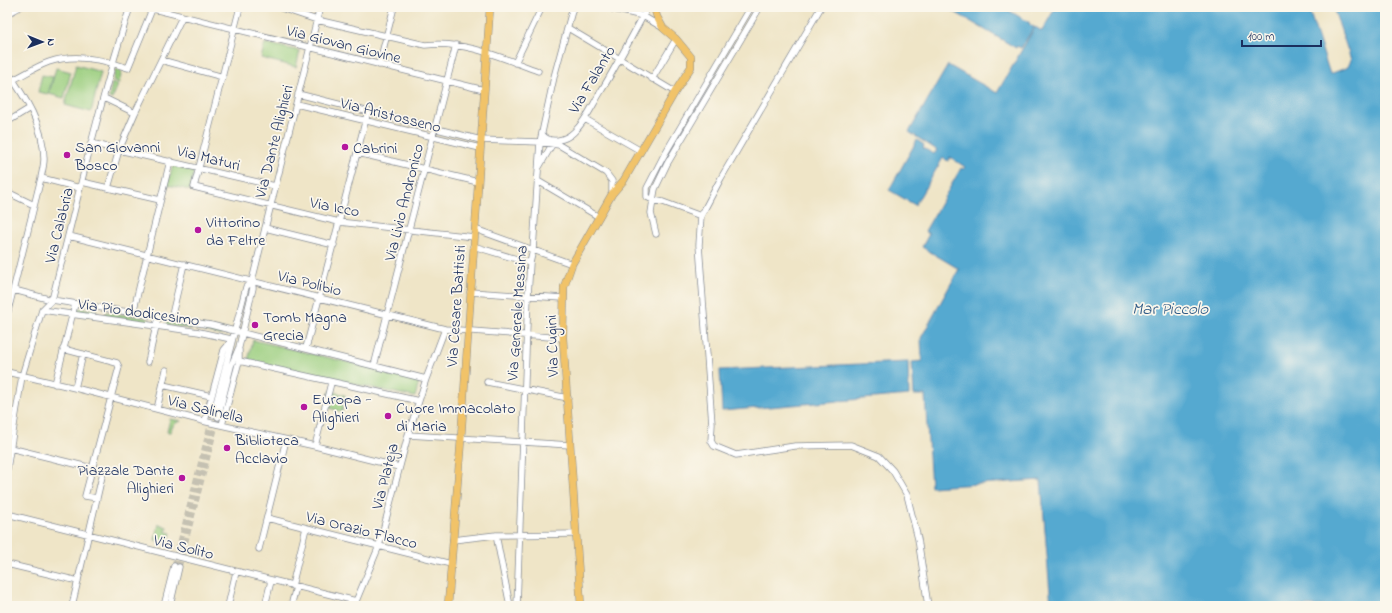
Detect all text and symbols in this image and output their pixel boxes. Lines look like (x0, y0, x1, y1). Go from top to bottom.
street label: Via Giovan Giovine (283, 19, 404, 71)
north arrow (22, 22, 62, 62)
scale bar (1242, 22, 1321, 48)
text: 100 m (1248, 28, 1275, 46)
text: N (43, 38, 59, 46)
street label: Via Falanto (562, 41, 623, 120)
street label: Via Dante Alighieri (249, 82, 301, 202)
street label: Via Aristosseno (337, 92, 443, 140)
place label: San Giovanni Bosco (74, 136, 161, 178)
place label: Cabrini (353, 137, 398, 161)
street label: Via Maturi (173, 139, 243, 178)
street label: Via Livio Andronico (379, 141, 431, 265)
marker: Cabrini (340, 142, 350, 152)
marker: San Giovanni Bosco (62, 150, 72, 160)
street label: Via Calabria (39, 185, 81, 267)
street label: Via Icco (307, 191, 362, 225)
place label: Vittorino da Feltre (205, 211, 266, 253)
marker: Vittorino da Feltre (193, 225, 203, 235)
street label: Via Cesare Battisti (441, 244, 473, 369)
street label: Via Generale Messina (501, 244, 535, 383)
street label: Via Polibio (274, 264, 344, 303)
street label: Via Pio dodicesimo (75, 292, 201, 333)
water label: Mar Piccolo (1132, 297, 1209, 322)
place label: Tomb Magna Grecia (263, 306, 347, 348)
street label: Via Cugini (540, 314, 566, 379)
marker: Tomb Magna Grecia (250, 320, 260, 330)
place label: Europa - Alighieri (312, 388, 371, 430)
street label: Via Salinella (164, 389, 246, 431)
place label: Cuore Immacolato di Maria (396, 397, 516, 439)
marker: Europa - Alighieri (299, 402, 309, 412)
marker: Cuore Immacolato di Maria (383, 411, 393, 421)
place label: Biblioteca Acclavio (234, 429, 299, 471)
street label: Via Plateja (366, 441, 406, 513)
marker: Biblioteca Acclavio (222, 443, 232, 453)
place label: Piazzale Dante Alighieri (77, 459, 175, 501)
marker: Piazzale Dante Alighieri (177, 473, 187, 483)
street label: Via Orazio Flacco (302, 505, 420, 556)
street label: Via Solìto (150, 529, 216, 567)

